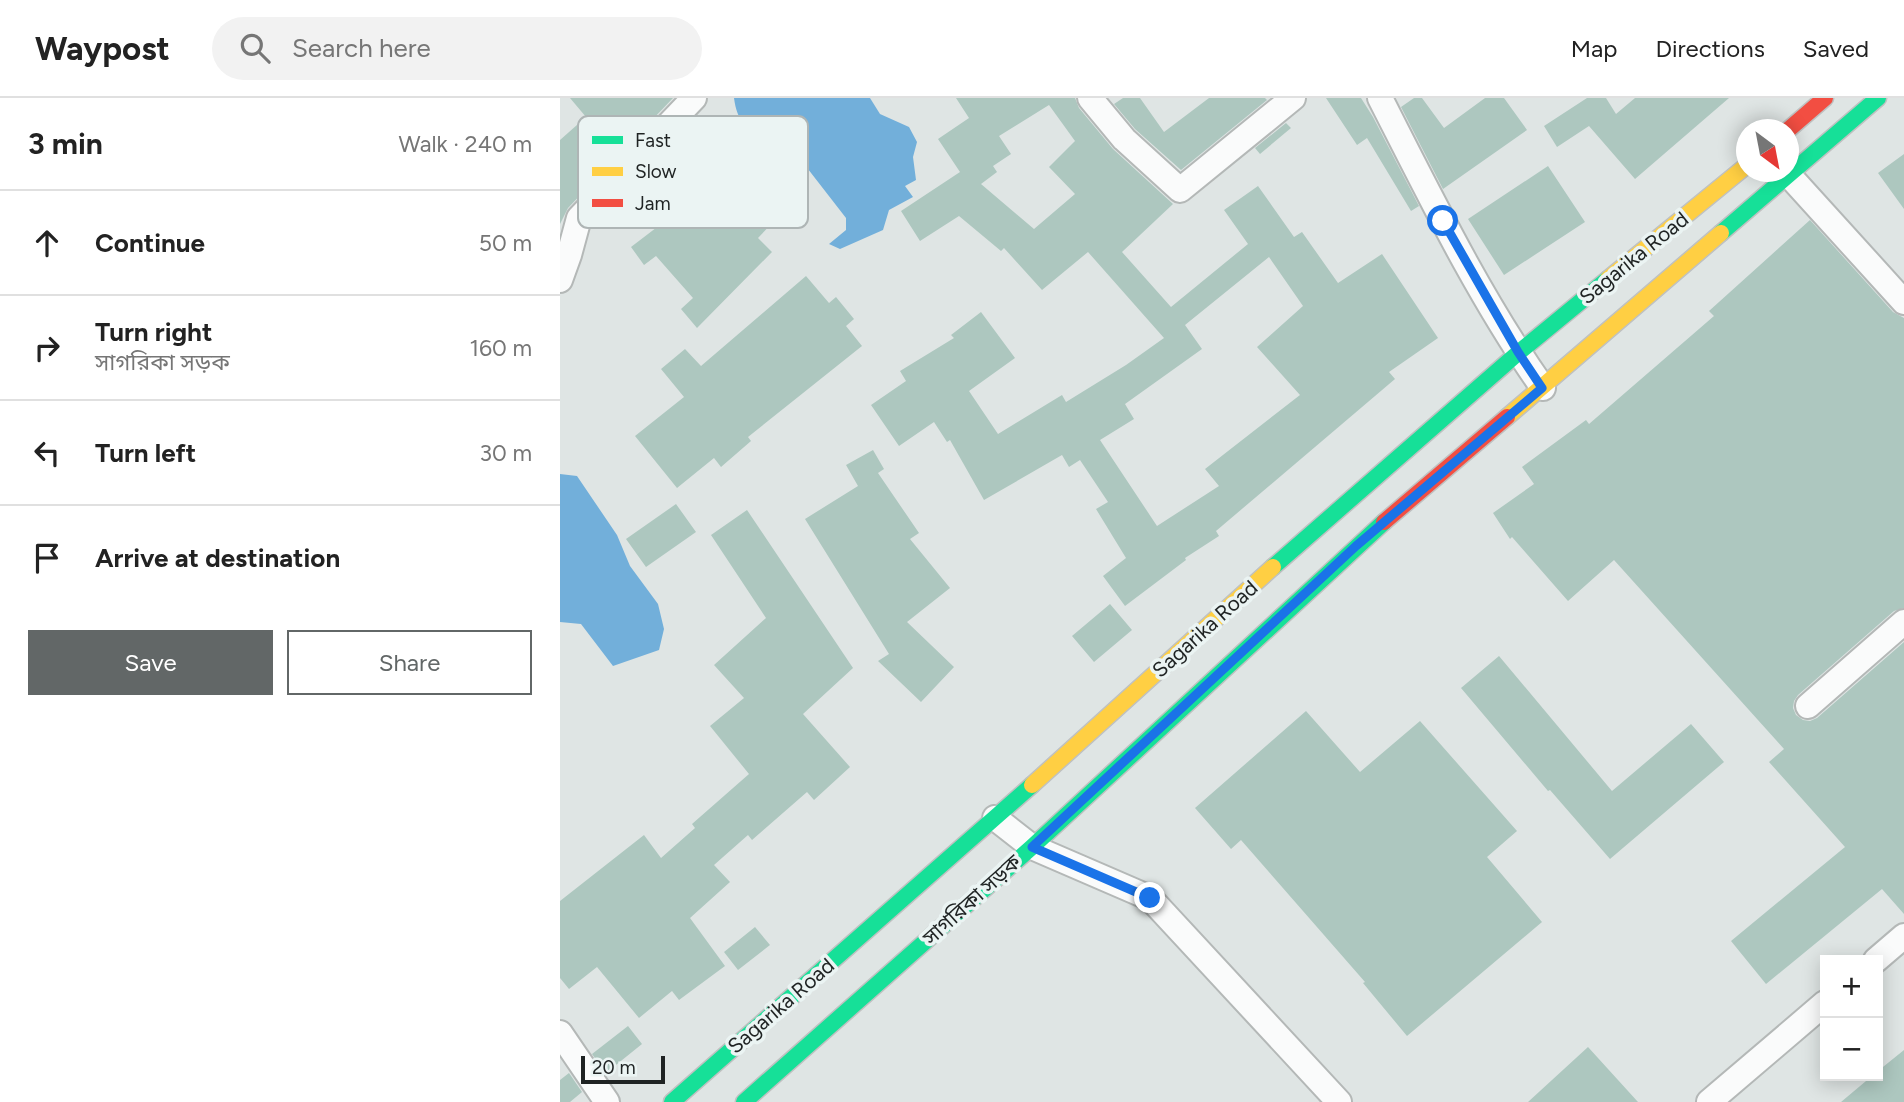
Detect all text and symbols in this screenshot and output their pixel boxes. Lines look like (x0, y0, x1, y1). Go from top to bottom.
search box (212, 17, 702, 80)
text: Waypost (35, 29, 170, 68)
icon: search (236, 29, 274, 67)
text: Search here (292, 32, 431, 64)
text: Map (1571, 34, 1617, 63)
text: Directions (1655, 34, 1765, 63)
text: Saved (1803, 34, 1869, 63)
legend (578, 116, 808, 228)
north arrow (1736, 119, 1799, 182)
text: 3 min (28, 125, 103, 162)
text: Fast (635, 129, 671, 152)
text: Walk · 240 m (399, 130, 532, 158)
text: Slow (635, 160, 677, 183)
text: Jam (635, 192, 671, 215)
route start (1427, 205, 1458, 236)
street label: Sagarika Road (1574, 206, 1693, 309)
icon: ahead (28, 224, 66, 262)
text: Continue (95, 227, 205, 259)
text: 50 m (479, 229, 532, 257)
text: Turn right (95, 316, 212, 348)
icon: right (28, 329, 66, 367)
text: 160 m (469, 334, 532, 362)
text: সাগরিকা সড়ক (95, 348, 230, 376)
icon: left (28, 434, 66, 472)
text: Turn left (95, 437, 196, 469)
text: 30 m (479, 439, 532, 467)
icon: arrive (28, 539, 66, 577)
text: Arrive at destination (95, 542, 340, 574)
street label: Sagarika Road (1147, 575, 1262, 682)
button: Save (28, 630, 273, 695)
button: Share (287, 630, 532, 695)
street label: সাগরিকা সড়ক (917, 848, 1027, 951)
route end (1134, 882, 1165, 913)
street label: Sagarika Road (722, 953, 839, 1059)
map controls (1820, 955, 1883, 1081)
button: + (1820, 955, 1883, 1018)
button: − (1820, 1018, 1883, 1081)
scale bar (581, 1053, 665, 1085)
text: 20 m (592, 1056, 636, 1079)

